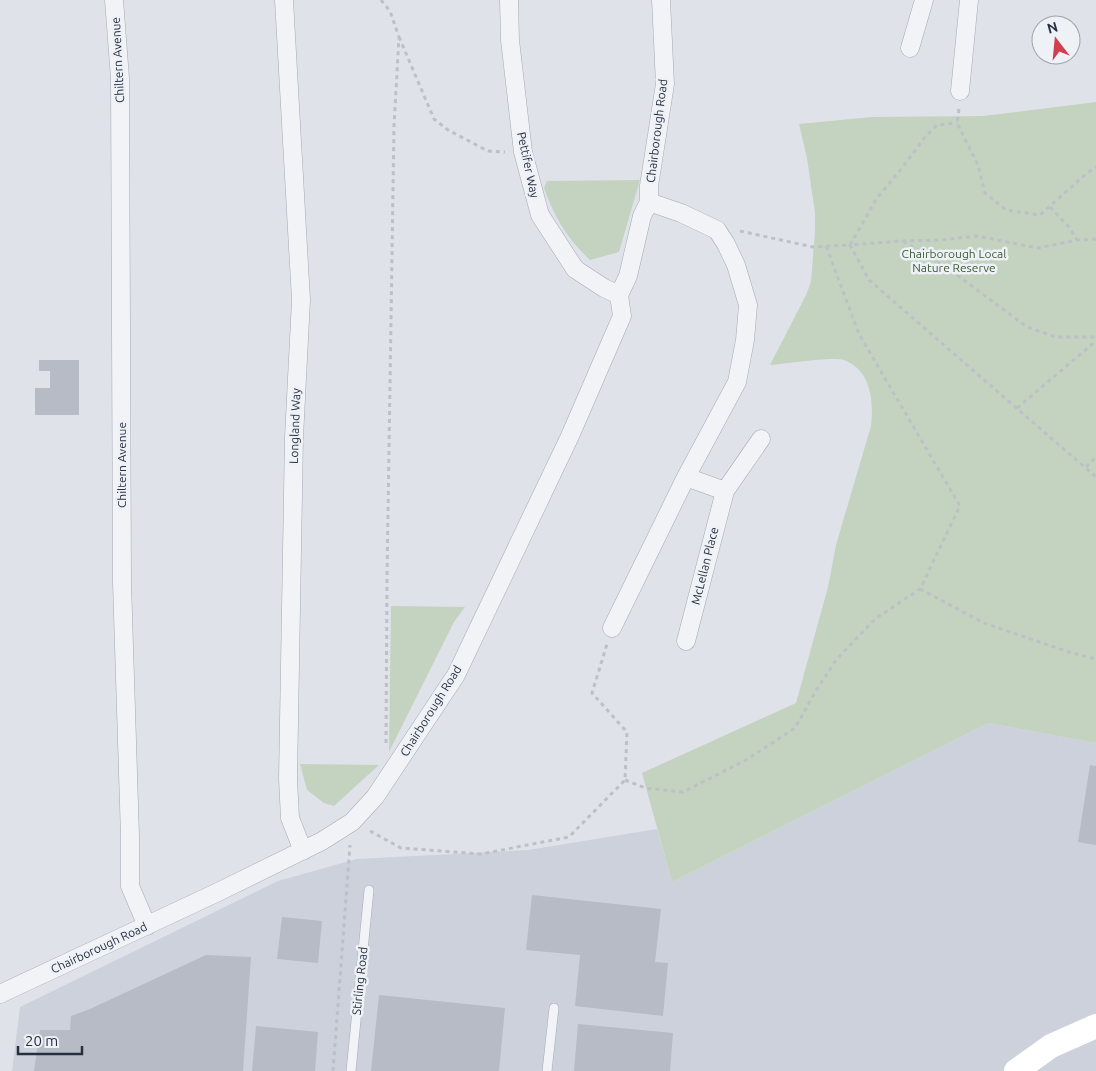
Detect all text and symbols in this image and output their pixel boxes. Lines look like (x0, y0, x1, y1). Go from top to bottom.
north arrow (1031, 15, 1081, 65)
street label: Chiltern Avenue (109, 17, 126, 103)
text: N (1045, 18, 1060, 37)
street label: Chairborough Road (644, 78, 669, 184)
street label: Pettifer Way (515, 131, 542, 199)
park label: Chairborough Local Nature Reserve (902, 247, 1006, 274)
street label: Longland Way (287, 388, 302, 464)
street label: Chiltern Avenue (115, 422, 128, 508)
street label: McLellan Place (689, 526, 720, 606)
street label: Chairborough Road (397, 663, 464, 758)
street label: Chairborough Road (49, 920, 149, 976)
street label: Stirling Road (349, 946, 370, 1016)
scale bar (18, 1024, 81, 1056)
text: 20 m (25, 1032, 58, 1049)

